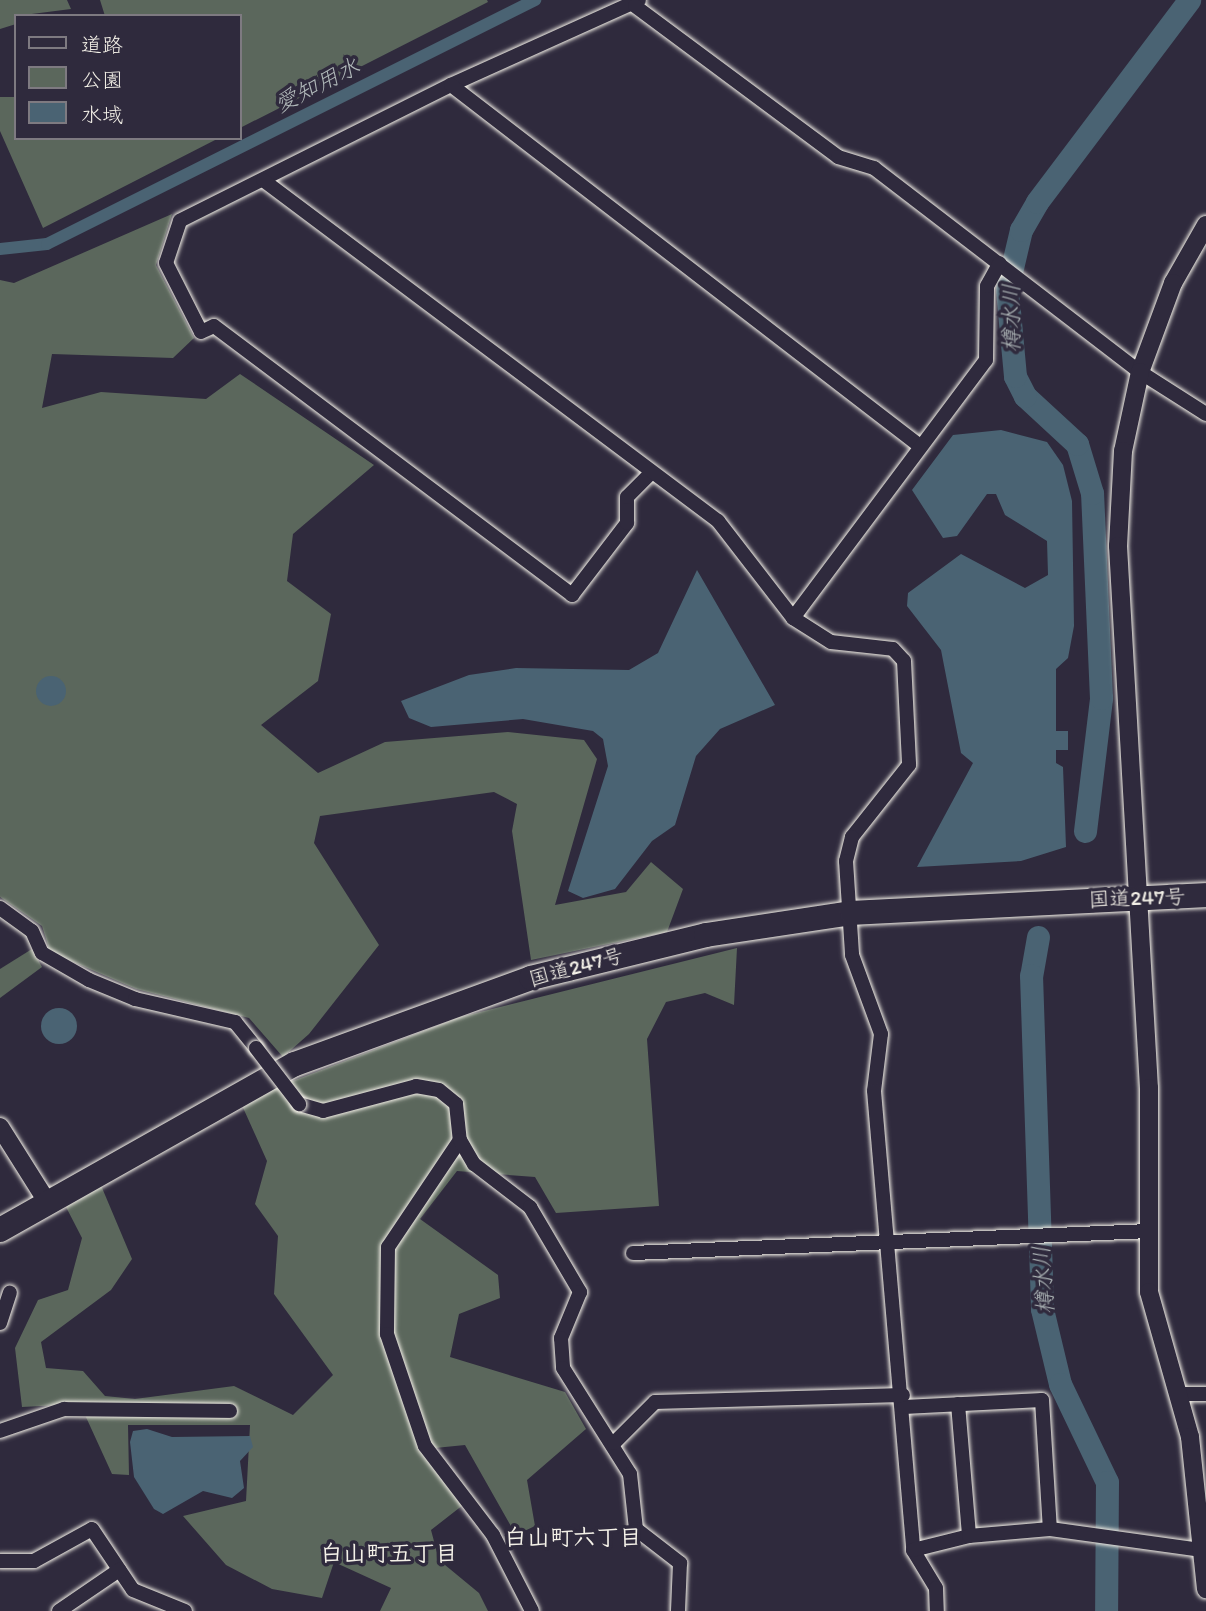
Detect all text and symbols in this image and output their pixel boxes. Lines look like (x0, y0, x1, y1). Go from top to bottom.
legend (14, 14, 242, 140)
text: 道路 (81, 32, 123, 57)
water label: 愛知用水 (270, 52, 364, 118)
text: 公園 (81, 67, 123, 92)
text: 水域 (81, 102, 123, 127)
water label: 樽水川 (997, 284, 1025, 352)
street label: 国道247号 (1088, 884, 1186, 912)
street label: 国道247号 (526, 942, 626, 992)
water label: 樽水川 (1027, 1245, 1059, 1315)
district label: 白山町六丁目 (504, 1523, 642, 1551)
district label: 白山町五丁目 (320, 1539, 458, 1567)

